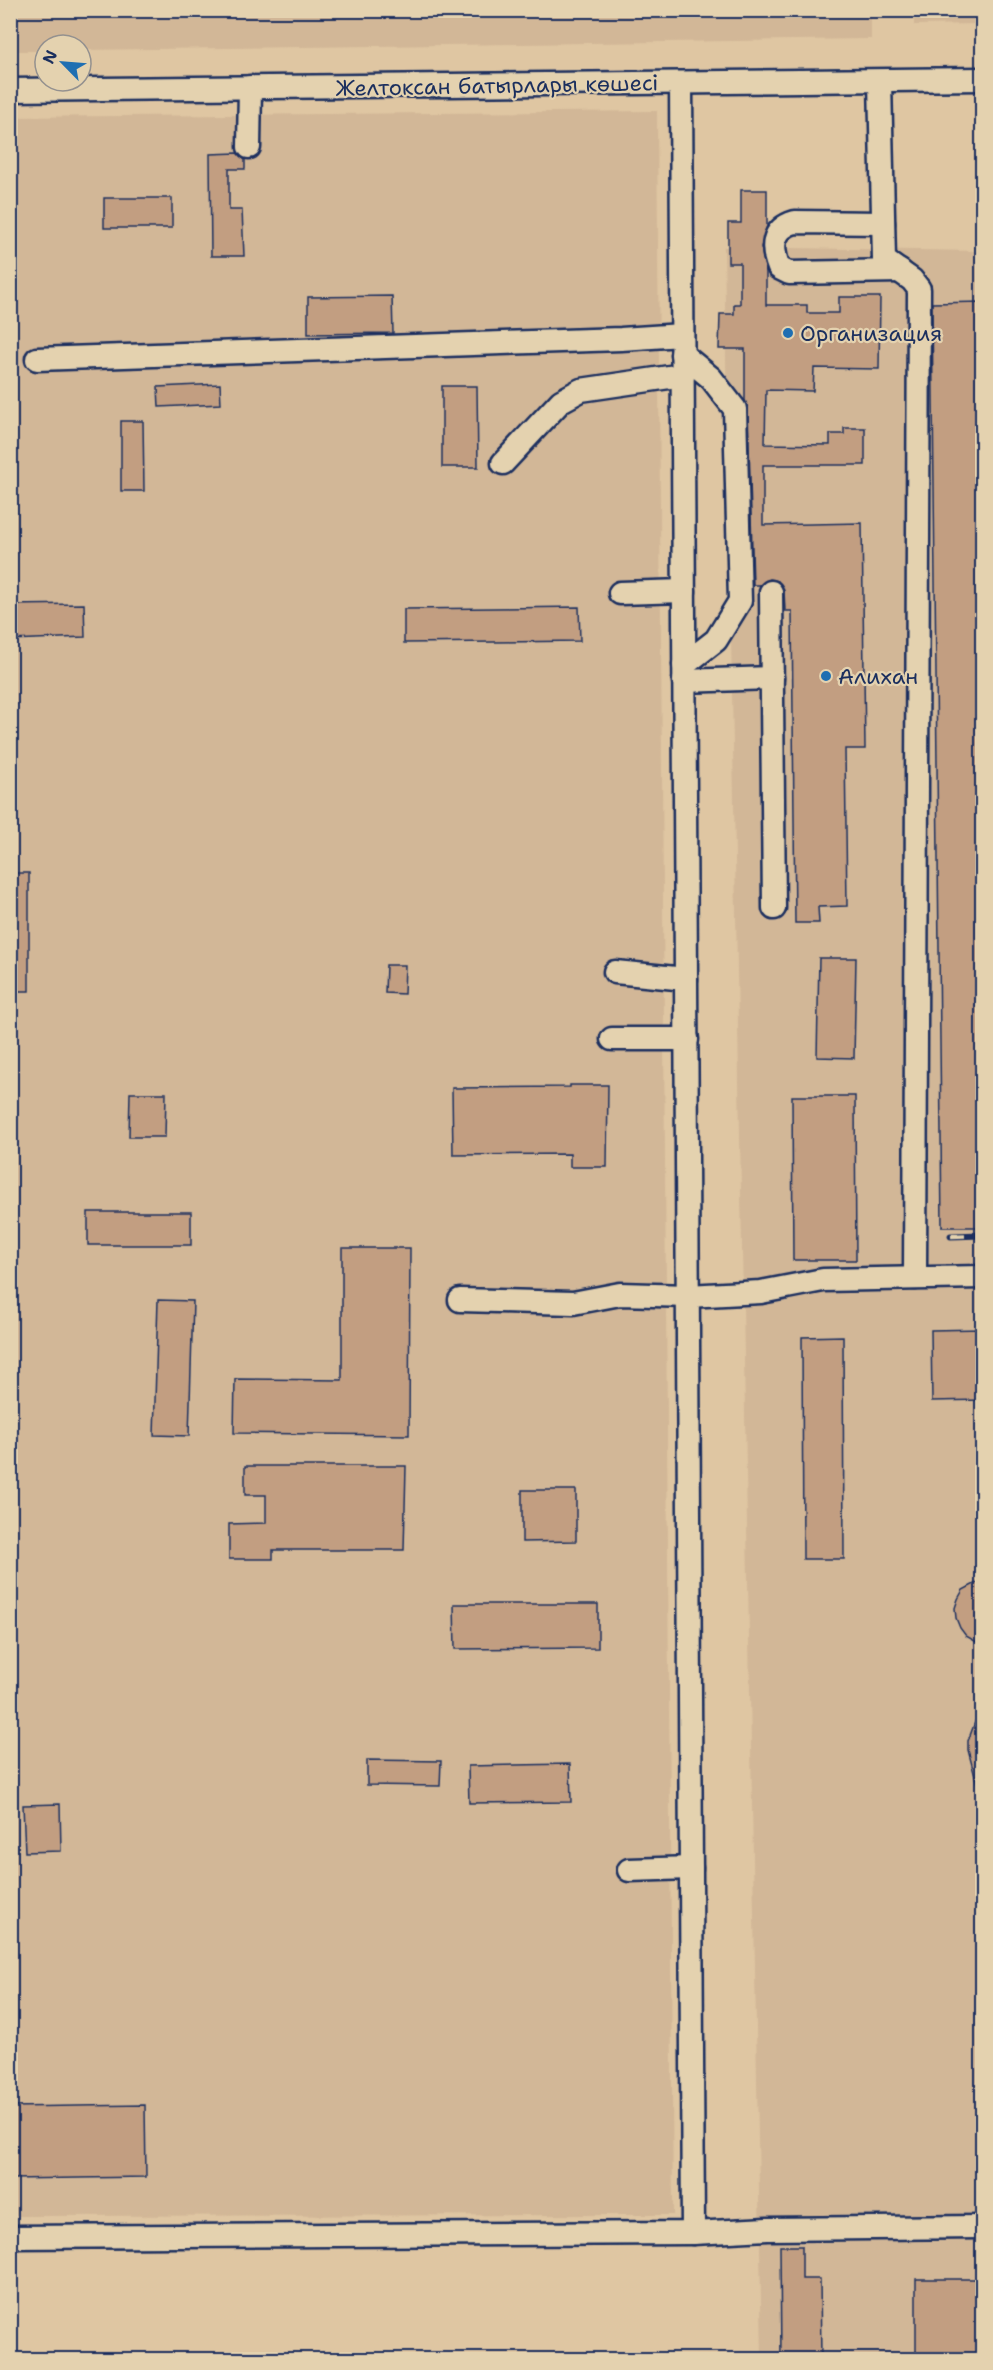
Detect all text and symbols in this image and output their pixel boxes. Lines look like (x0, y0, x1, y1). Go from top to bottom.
north arrow (33, 33, 93, 93)
text: N (38, 47, 62, 67)
street label: Желтоксан батырлары көшесі (335, 68, 659, 103)
place label: Организация (800, 319, 942, 348)
marker: Организация (781, 326, 795, 340)
place label: Алихан (838, 662, 918, 691)
marker: Алихан (819, 669, 833, 683)

